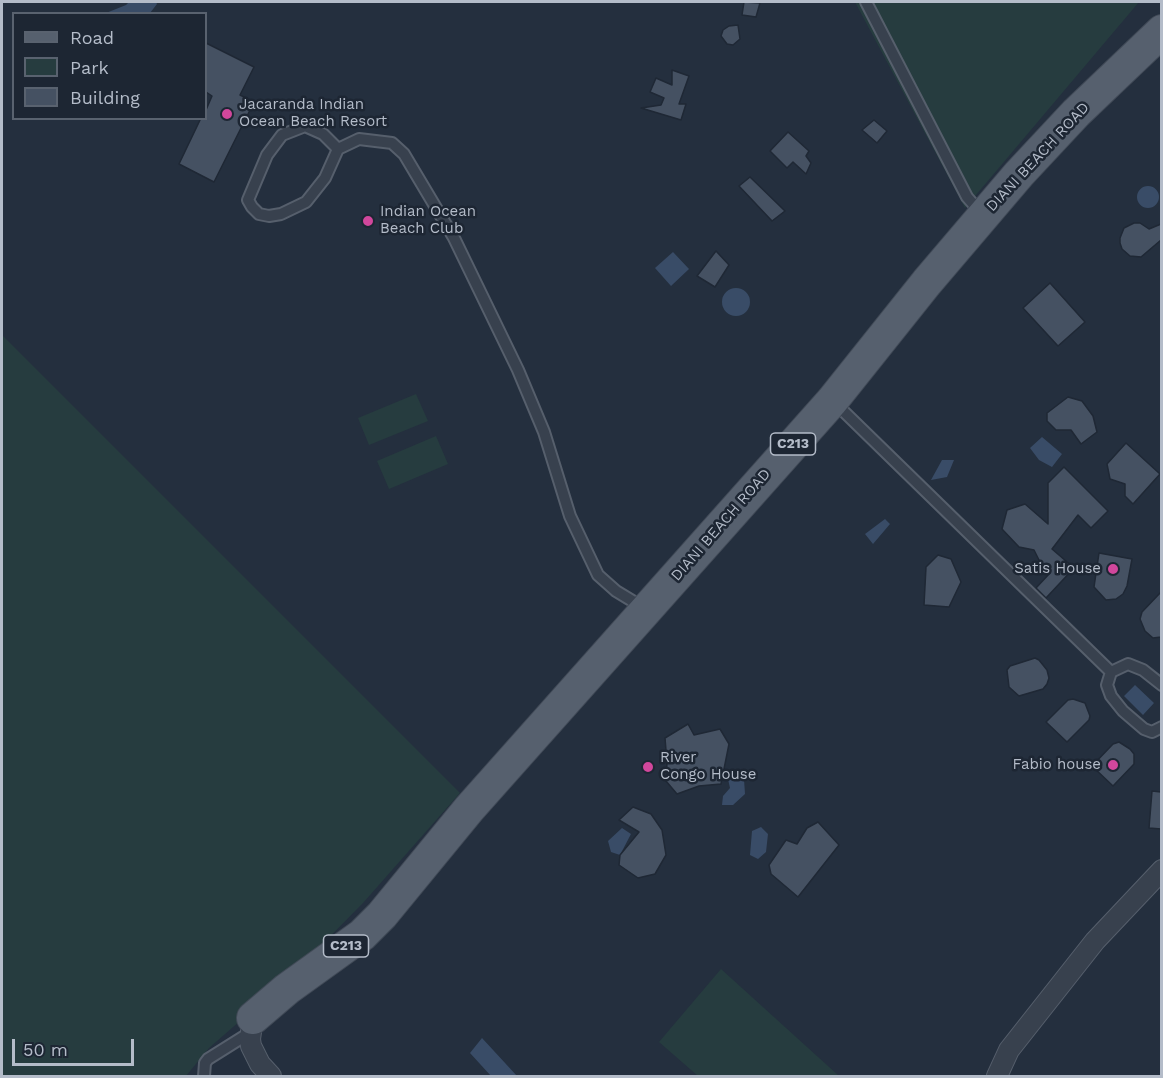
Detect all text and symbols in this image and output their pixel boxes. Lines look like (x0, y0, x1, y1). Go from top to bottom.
legend (12, 12, 207, 120)
text: Road (70, 27, 114, 48)
text: Park (70, 57, 109, 78)
text: Building (70, 87, 140, 108)
place label: Jacaranda Indian Ocean Beach Resort (239, 96, 387, 131)
street label: DIANI BEACH ROAD (983, 99, 1093, 215)
marker: Jacaranda Indian Ocean Beach Resort (220, 107, 234, 121)
place label: Indian Ocean Beach Club (380, 203, 476, 238)
marker: Indian Ocean Beach Club (361, 214, 375, 228)
road number: C213 (770, 433, 816, 455)
street label: DIANI BEACH ROAD (667, 465, 775, 585)
place label: Satis House (1014, 560, 1101, 578)
marker: Satis House (1106, 562, 1120, 576)
place label: River Congo House (660, 749, 756, 784)
place label: Fabio house (1013, 756, 1101, 774)
marker: Fabio house (1106, 758, 1120, 772)
marker: River Congo House (641, 760, 655, 774)
road number: C213 (324, 935, 368, 957)
scale bar (15, 1027, 136, 1065)
text: 50 m (23, 1039, 68, 1060)

